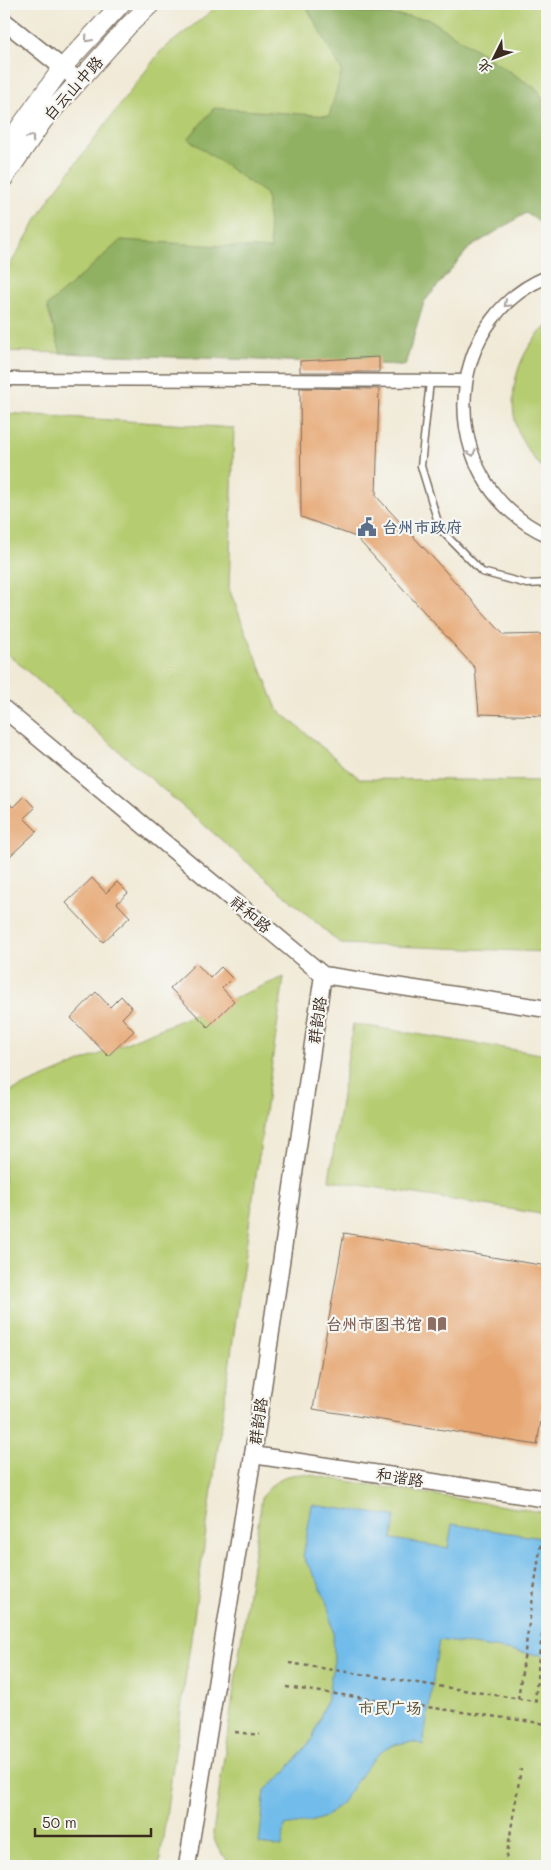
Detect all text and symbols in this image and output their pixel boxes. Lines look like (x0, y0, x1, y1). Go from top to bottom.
north arrow (468, 32, 518, 82)
one-way arrow (84, 34, 93, 43)
street label: 白云山中路 (38, 51, 107, 124)
text: 北 (472, 55, 496, 79)
one-way arrow (25, 134, 34, 144)
one-way arrow (504, 298, 513, 307)
one-way arrow (467, 448, 477, 457)
public building icon: 台州市政府 (356, 516, 378, 538)
place label: 台州市政府 (382, 516, 462, 537)
street label: 祥和路 (226, 890, 276, 937)
street label: 群韵路 (303, 995, 330, 1045)
place label: 台州市图书馆 (326, 1313, 422, 1334)
library icon: 台州市图书馆 (426, 1313, 448, 1335)
street label: 群韵路 (244, 1396, 271, 1446)
street label: 和谐路 (375, 1462, 425, 1491)
park label: 市民广场 (358, 1697, 422, 1718)
scale bar (35, 1805, 151, 1837)
text: 50 m (42, 1812, 77, 1832)

